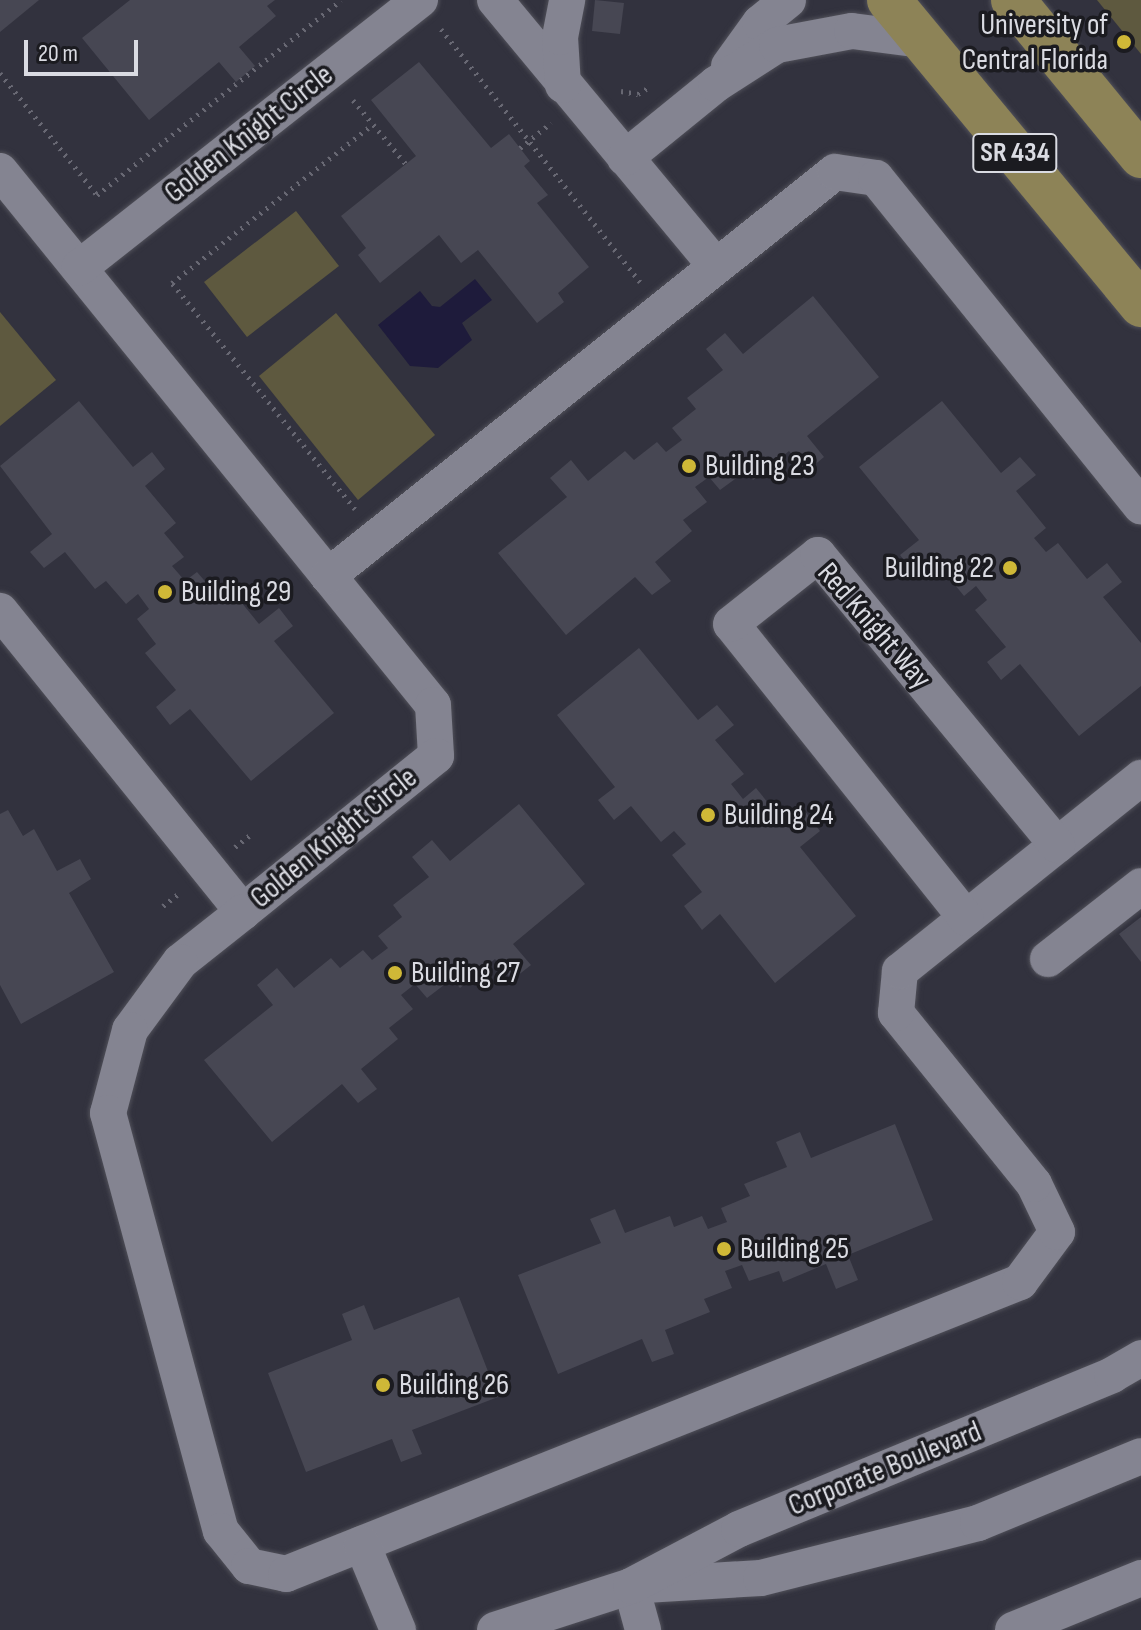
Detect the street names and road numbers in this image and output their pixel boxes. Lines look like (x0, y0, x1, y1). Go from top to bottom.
street label: Golden Knight Circle (158, 57, 340, 211)
road number: SR 434 (971, 129, 1059, 177)
street label: Red Knight Way (809, 556, 939, 696)
street label: Golden Knight Circle (243, 760, 425, 916)
street label: Corporate Boulevard (783, 1414, 987, 1524)

